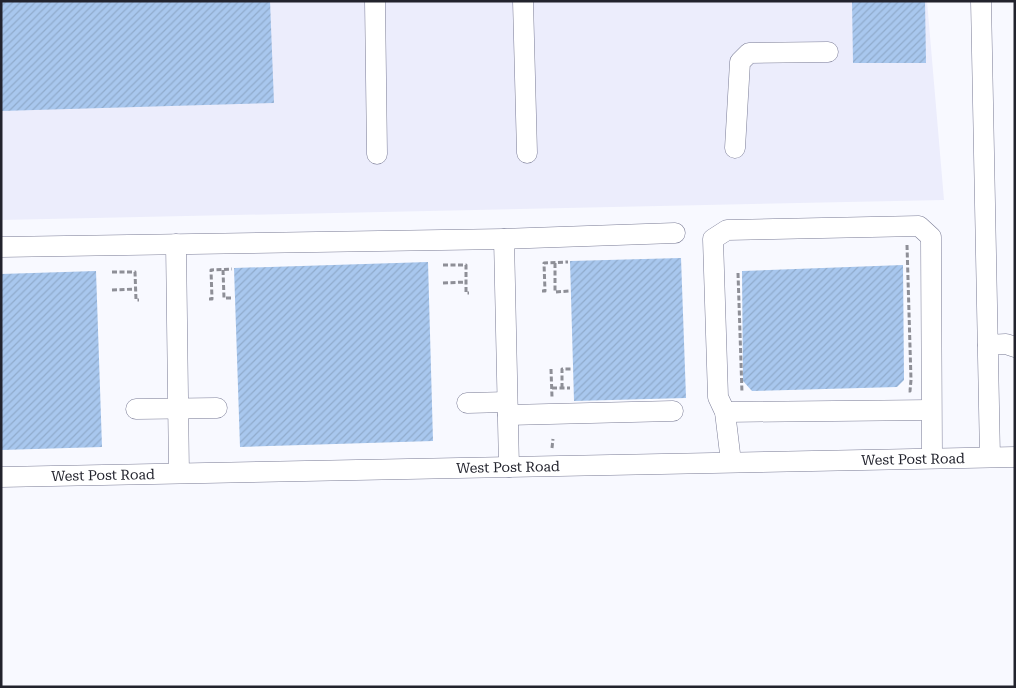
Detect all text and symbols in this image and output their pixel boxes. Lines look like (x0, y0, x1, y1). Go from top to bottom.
street label: West Post Road (861, 450, 965, 468)
street label: West Post Road (456, 458, 560, 476)
street label: West Post Road (51, 466, 155, 484)

